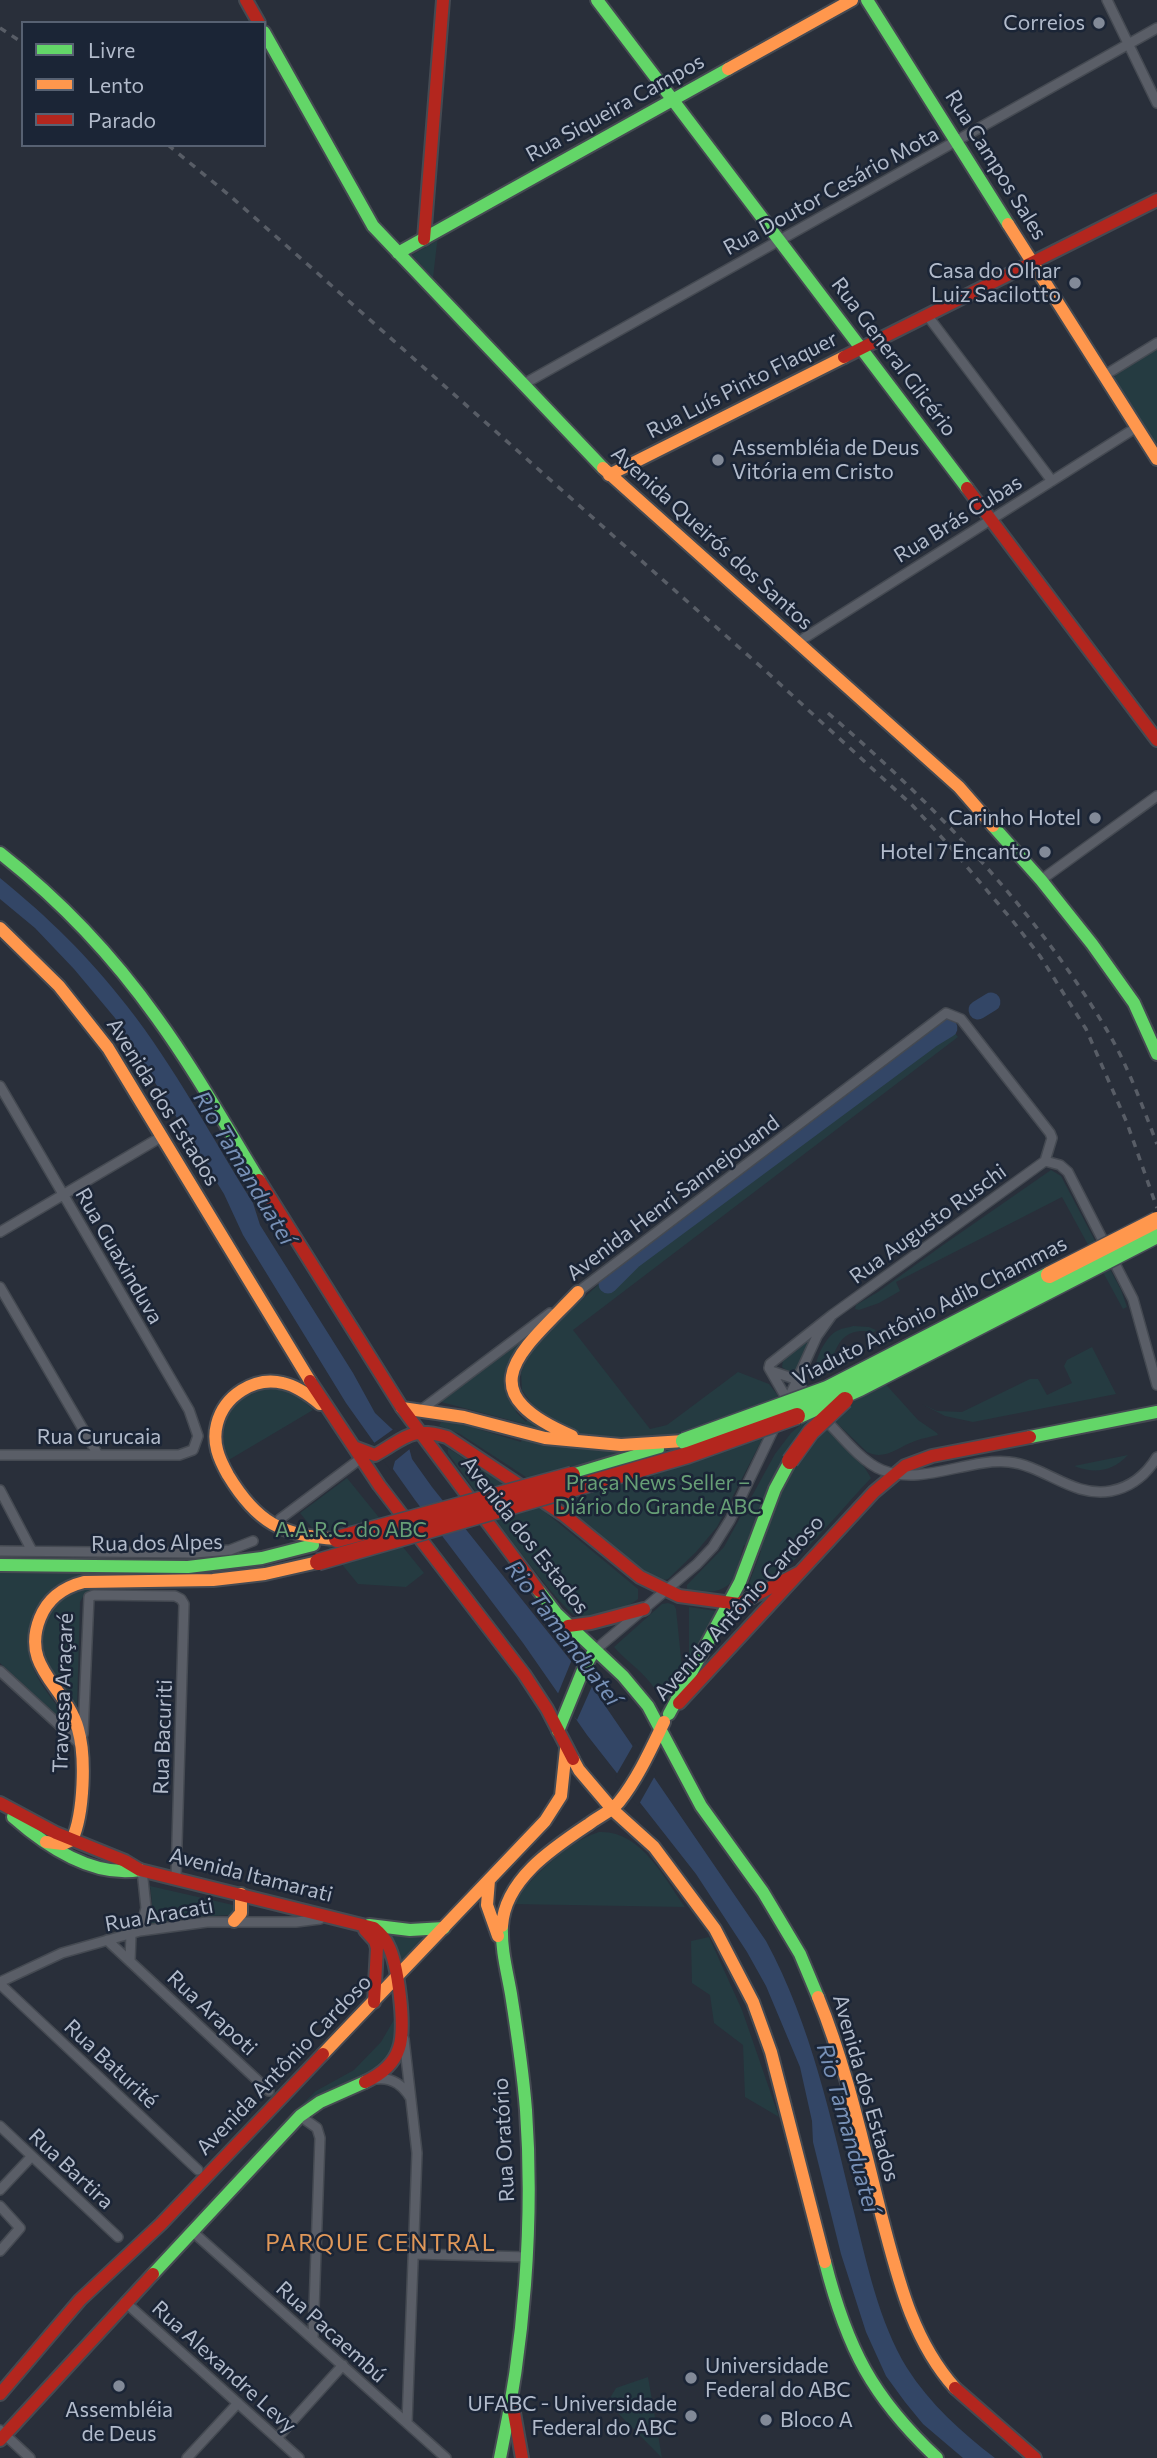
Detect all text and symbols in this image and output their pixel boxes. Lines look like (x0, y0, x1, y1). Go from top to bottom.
place label: Correios (1003, 10, 1085, 36)
marker: Correios (1091, 15, 1107, 31)
legend (21, 21, 266, 147)
text: Livre (88, 37, 135, 62)
street label: Rua Siqueira Campos (521, 48, 709, 168)
text: Lento (88, 72, 144, 97)
street label: Rua Campos Sales (940, 85, 1052, 245)
text: Parado (88, 107, 156, 132)
street label: Rua Doutor Cesário Mota (719, 121, 943, 261)
place label: Casa do Olhar Luiz Sacilotto (928, 258, 1061, 308)
street label: Rua General Glicério (826, 272, 962, 442)
marker: Casa do Olhar Luiz Sacilotto (1067, 275, 1083, 291)
street label: Rua Luís Pinto Flaquer (642, 326, 842, 444)
place label: Assembléia de Deus Vitória em Cristo (732, 435, 919, 485)
street label: Avenida Queirós dos Santos (606, 441, 818, 635)
marker: Assembléia de Deus Vitória em Cristo (710, 452, 726, 468)
street label: Rua Brás Cubas (889, 470, 1027, 568)
place label: Carinho Hotel (948, 805, 1081, 831)
marker: Carinho Hotel (1087, 810, 1103, 826)
place label: Hotel 7 Encanto (880, 839, 1031, 865)
marker: Hotel 7 Encanto (1037, 844, 1053, 860)
street label: Avenida dos Estados (101, 1013, 225, 1191)
water label: Rio Tamanduateí (187, 1086, 301, 1250)
street label: Avenida Henri Sannejouand (562, 1110, 784, 1286)
street label: Rua Augusto Ruschi (845, 1159, 1011, 1289)
street label: Rua Guaxinduva (70, 1184, 168, 1328)
street label: Viaduto Antônio Adib Chammas (789, 1231, 1071, 1391)
street label: Rua Curucaia (37, 1424, 161, 1450)
street label: Avenida dos Estados (456, 1451, 594, 1619)
park label: Praça News Seller – Diário do Grande ABC (554, 1470, 762, 1520)
street label: Avenida Antônio Cardoso (649, 1510, 829, 1706)
park label: A.A.R.C. do ABC (275, 1517, 427, 1543)
street label: Rua dos Alpes (91, 1529, 223, 1557)
water label: Rio Tamanduateí (499, 1555, 627, 1711)
street label: Travessa Araçaré (48, 1612, 78, 1774)
street label: Rua Bacuriti (148, 1679, 178, 1795)
street label: Avenida Itamarati (167, 1842, 335, 1908)
street label: Rua Aracati (103, 1893, 215, 1937)
street label: Rua Arapoti (162, 1965, 262, 2061)
street label: Avenida Antônio Cardoso (191, 1969, 377, 2161)
street label: Avenida dos Estados (827, 1992, 905, 2184)
street label: Rua Baturité (59, 2014, 163, 2114)
water label: Rio Tamanduateí (811, 2040, 885, 2216)
street label: Rua Oratório (488, 2077, 520, 2203)
street label: Rua Bartira (23, 2123, 119, 2215)
district label: PARQUE CENTRAL (267, 2229, 495, 2257)
street label: Rua Pacaembú (271, 2276, 391, 2388)
street label: Rua Alexandre Levy (147, 2296, 301, 2438)
place label: Universidade Federal do ABC (705, 2353, 851, 2403)
marker: Universidade Federal do ABC (683, 2370, 699, 2386)
marker: Assembléia de Deus (111, 2378, 127, 2394)
place label: UFABC - Universidade Federal do ABC (468, 2391, 677, 2441)
place label: Assembléia de Deus (65, 2397, 173, 2447)
place label: Bloco A (780, 2407, 853, 2433)
marker: UFABC - Universidade Federal do ABC (683, 2408, 699, 2424)
marker: Bloco A (758, 2412, 774, 2428)

